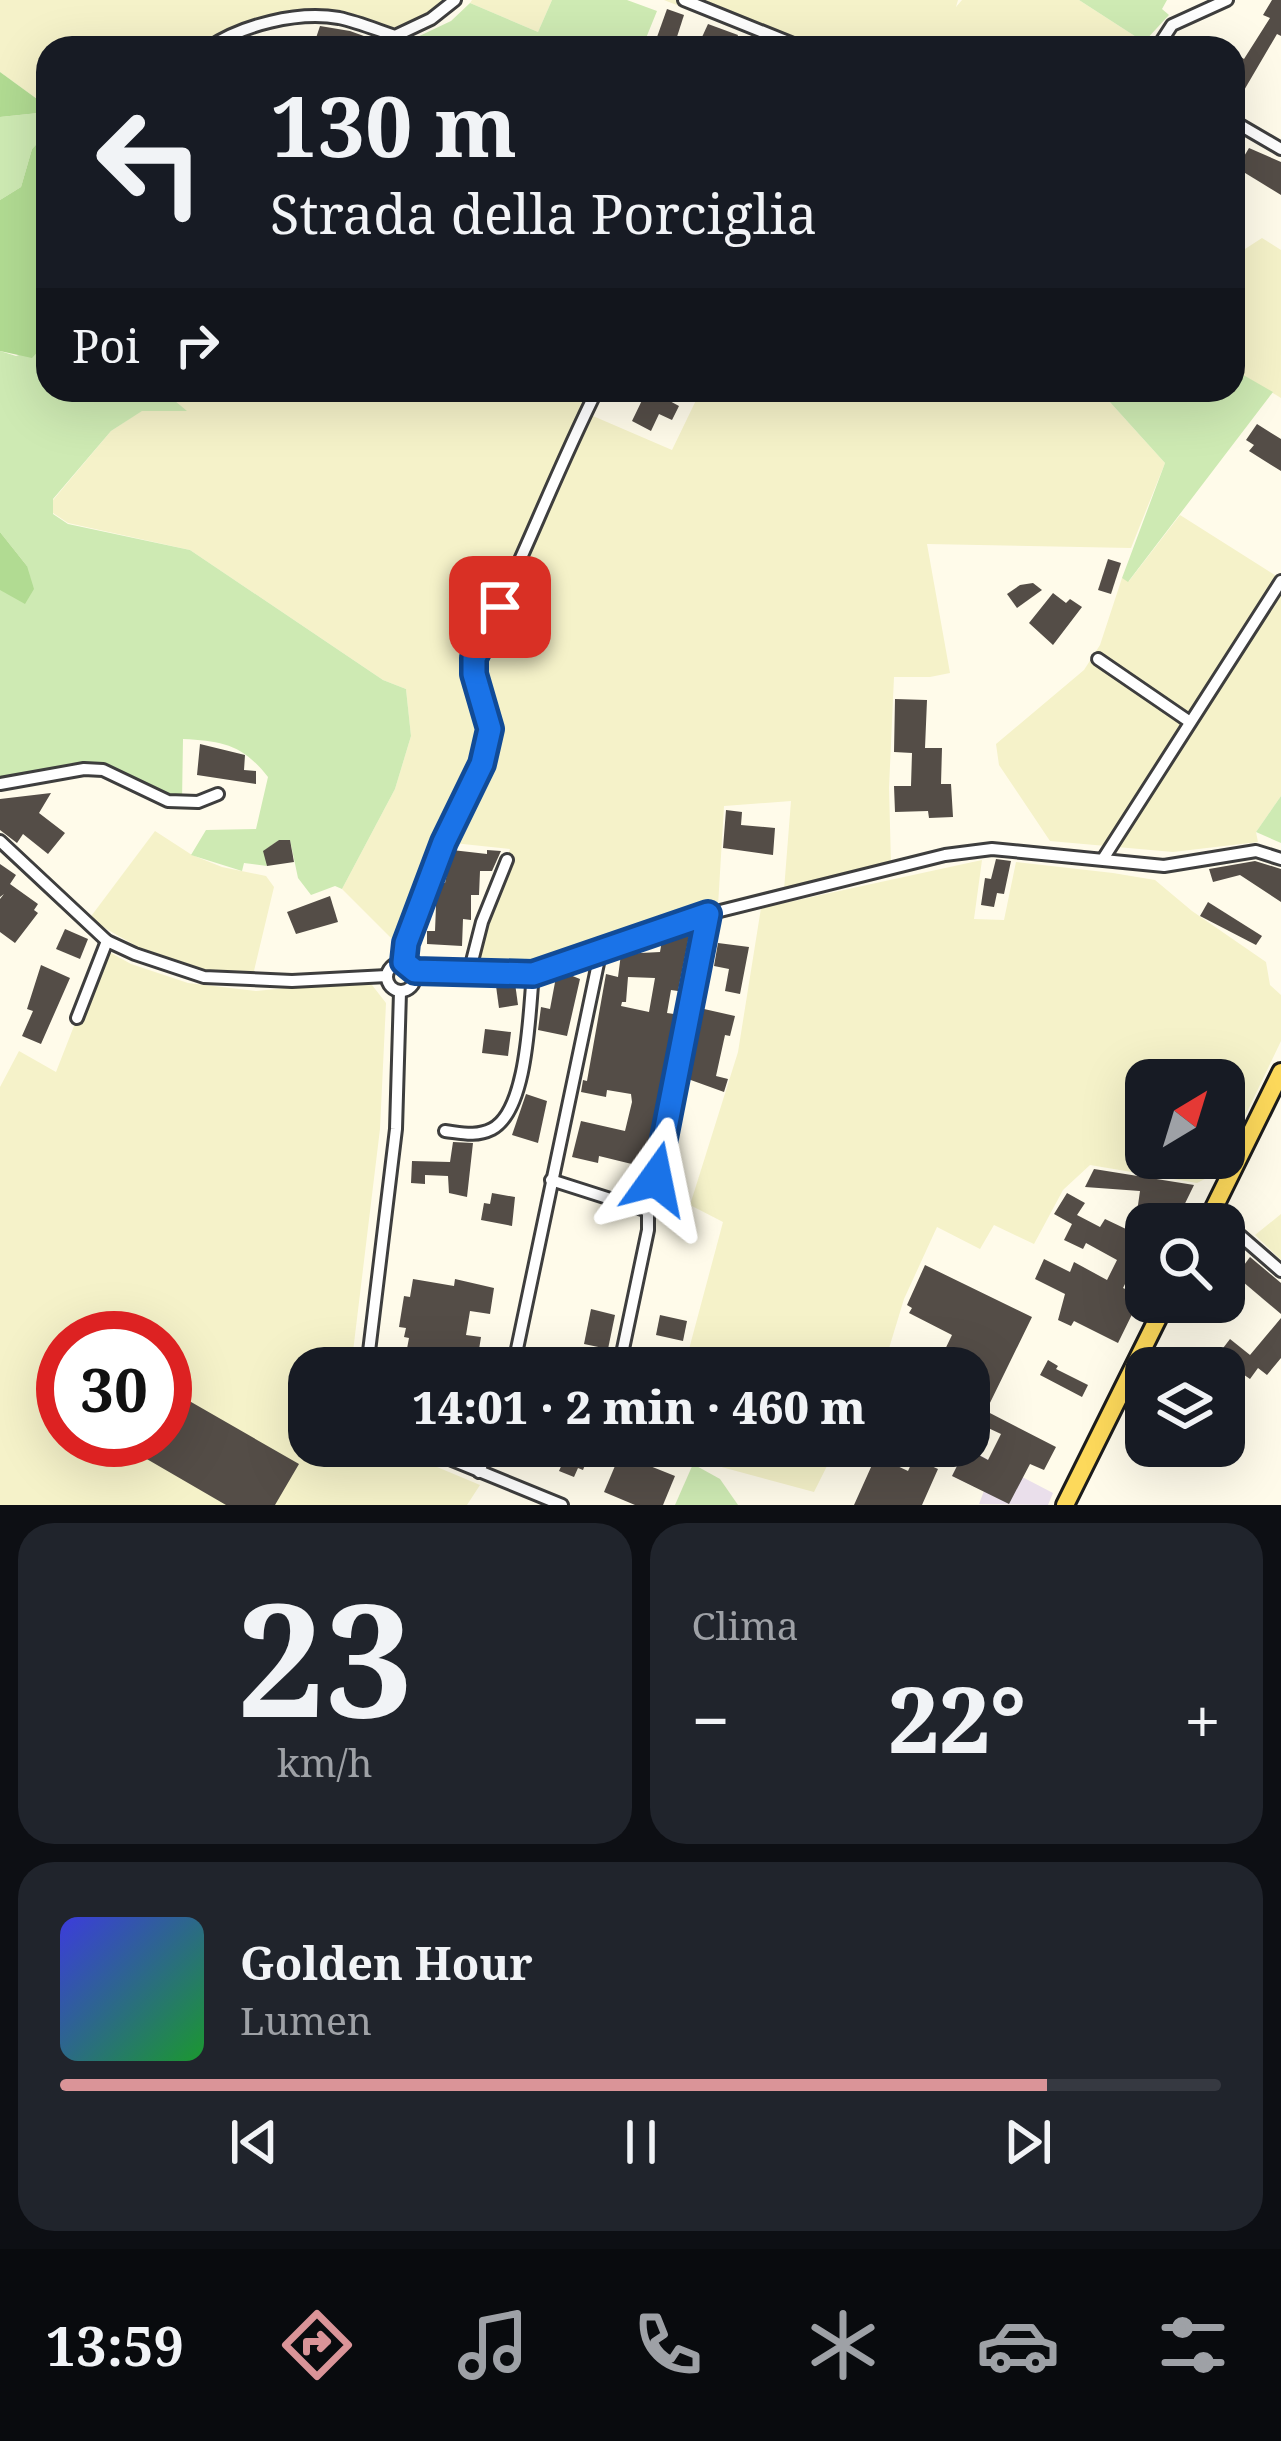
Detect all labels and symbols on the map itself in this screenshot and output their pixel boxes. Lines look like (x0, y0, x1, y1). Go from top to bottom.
pin (449, 556, 551, 658)
north arrow (1125, 1059, 1245, 1179)
position arrow (593, 1116, 719, 1242)
speed limit sign: 30 (36, 1311, 192, 1467)

